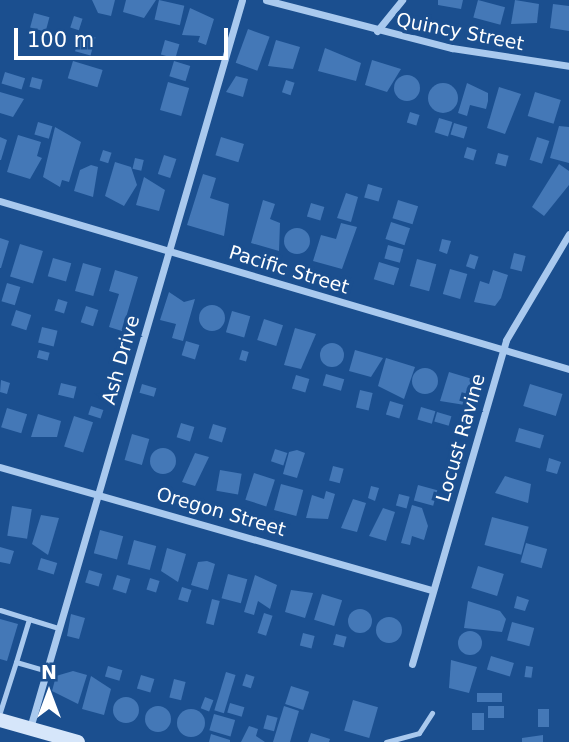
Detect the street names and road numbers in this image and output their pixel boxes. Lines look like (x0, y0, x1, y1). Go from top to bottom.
street label: Quincy Street (394, 8, 526, 56)
street label: Pacific Street (226, 241, 352, 299)
street label: Ash Drive (97, 313, 145, 407)
street label: Locust Ravine (432, 371, 490, 505)
street label: Oregon Street (154, 483, 288, 541)

